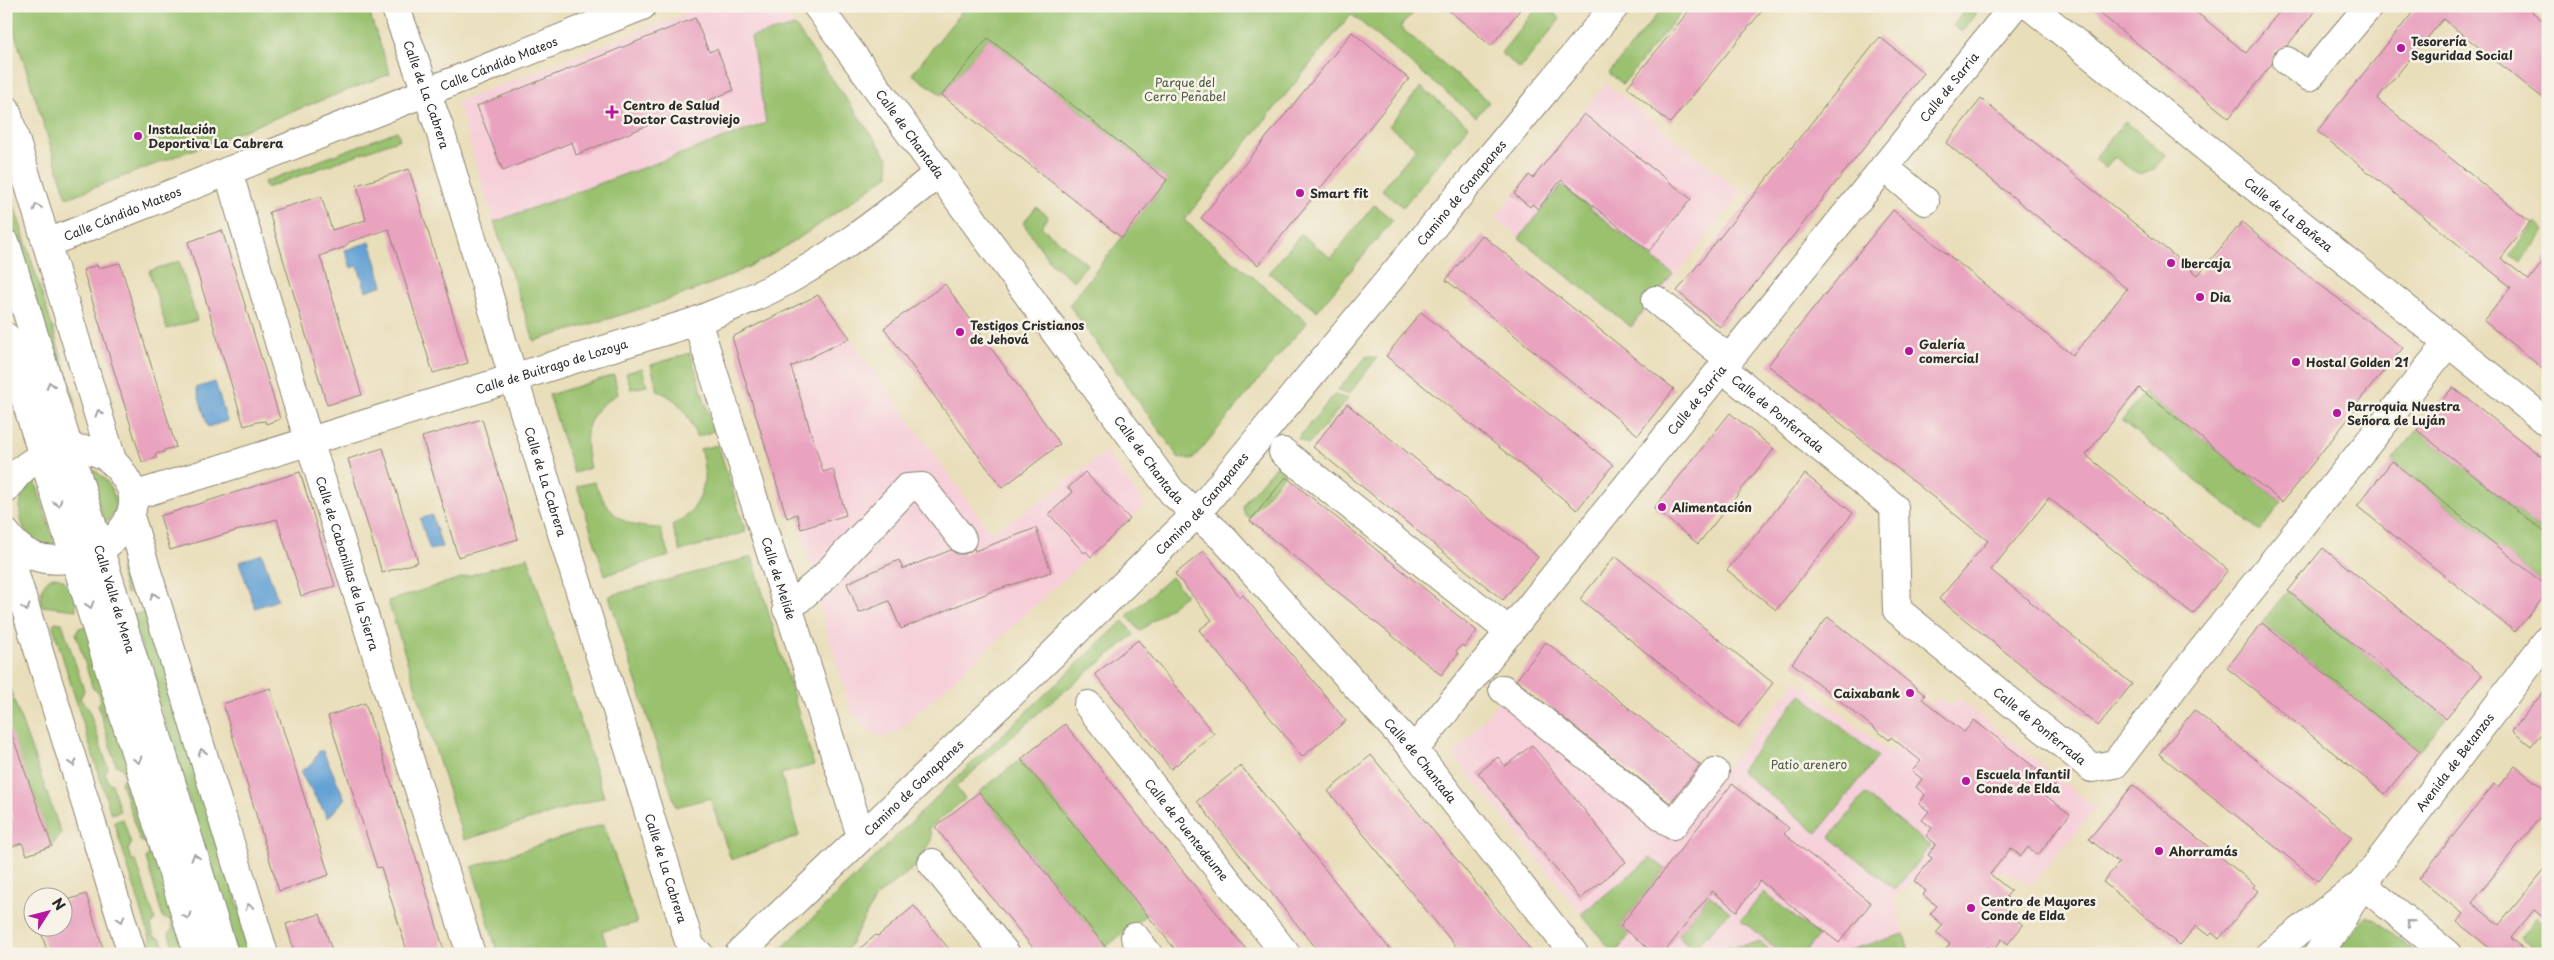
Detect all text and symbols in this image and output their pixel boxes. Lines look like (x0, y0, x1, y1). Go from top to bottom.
street label: Calle Cándido Mateos (437, 32, 560, 95)
place label: Tesorería Seguridad Social (2411, 32, 2513, 64)
street label: Calle de La Cabrera (399, 38, 454, 152)
marker: Tesorería Seguridad Social (2395, 42, 2407, 54)
street label: Calle de Sarria (1915, 48, 1983, 126)
park label: Parque del Cerro Peñabel (1144, 73, 1226, 105)
street label: Calle de Chantada (872, 85, 949, 182)
place label: Centro de Salud Doctor Castroviejo (623, 96, 740, 128)
marker: Centro de Salud Doctor Castroviejo (605, 105, 619, 119)
place label: Instalación Deportiva La Cabrera (148, 120, 283, 152)
marker: Instalación Deportiva La Cabrera (132, 130, 144, 142)
street label: Camino de Ganapanes (1412, 136, 1510, 249)
street label: Calle de La Bañeza (2240, 173, 2337, 256)
street label: Calle Cándido Mateos (61, 182, 184, 245)
place label: Smart fit (1310, 184, 1369, 202)
marker: Smart fit (1294, 187, 1306, 199)
one-way arrow (32, 204, 42, 212)
place label: Ibercaja (2181, 254, 2232, 272)
marker: Ibercaja (2165, 257, 2177, 269)
place label: Dia (2210, 288, 2232, 306)
marker: Dia (2194, 291, 2206, 303)
place label: Testigos Cristianos de Jehová (970, 316, 1084, 348)
marker: Testigos Cristianos de Jehová (954, 326, 966, 338)
street label: Calle de Buitrago de Lozoya (473, 334, 630, 398)
place label: Galería comercial (1919, 335, 1979, 367)
marker: Galería comercial (1903, 345, 1915, 357)
place label: Hostal Golden 21 (2306, 353, 2409, 371)
marker: Hostal Golden 21 (2290, 356, 2302, 368)
street label: Calle de Sarria (1663, 361, 1730, 439)
street label: Calle de Ponferrada (1728, 370, 1829, 457)
one-way arrow (45, 382, 55, 390)
place label: Parroquia Nuestra Señora de Luján (2347, 397, 2461, 429)
marker: Parroquia Nuestra Señora de Luján (2331, 407, 2343, 419)
one-way arrow (94, 410, 104, 418)
street label: Calle de Chantada (1110, 412, 1188, 508)
street label: Calle de La Cabrera (520, 424, 572, 539)
street label: Camino de Ganapanes (1151, 448, 1253, 558)
street label: Calle de Cabanillas de la Sierra (312, 474, 384, 653)
one-way arrow (53, 498, 63, 507)
place label: Alimentación (1671, 498, 1752, 516)
marker: Alimentación (1656, 501, 1668, 513)
street label: Calle de Melide (757, 535, 801, 622)
street label: Calle Valle de Mena (90, 542, 140, 656)
one-way arrow (150, 593, 160, 601)
one-way arrow (84, 601, 94, 609)
one-way arrow (20, 603, 31, 612)
street label: Calle de Ponferrada (1990, 683, 2090, 769)
place label: Caixabank (1833, 684, 1900, 702)
marker: Caixabank (1904, 687, 1916, 699)
street label: Avenida de Betanzos (2411, 708, 2498, 815)
street label: Calle de Chantada (1380, 714, 1462, 807)
street label: Camino de Ganapanes (859, 735, 968, 840)
one-way arrow (197, 748, 207, 756)
park label: Patio arenero (1771, 755, 1847, 773)
one-way arrow (133, 756, 143, 764)
one-way arrow (68, 759, 78, 767)
place label: Escuela Infantil Conde de Elda (1976, 765, 2071, 797)
street label: Calle de Puentedeume (1141, 774, 1234, 885)
marker: Escuela Infantil Conde de Elda (1960, 775, 1972, 787)
street label: Calle de La Cabrera (641, 811, 692, 926)
place label: Ahorramás (2168, 842, 2238, 860)
marker: Ahorramás (2153, 845, 2165, 857)
one-way arrow (190, 853, 200, 862)
north arrow (22, 888, 72, 938)
place label: Centro de Mayores Conde de Elda (1981, 892, 2096, 924)
text: N (47, 893, 71, 915)
marker: Centro de Mayores Conde de Elda (1965, 902, 1977, 914)
one-way arrow (245, 904, 255, 912)
one-way arrow (181, 911, 191, 919)
one-way arrow (115, 914, 125, 922)
one-way arrow (2406, 919, 2415, 928)

